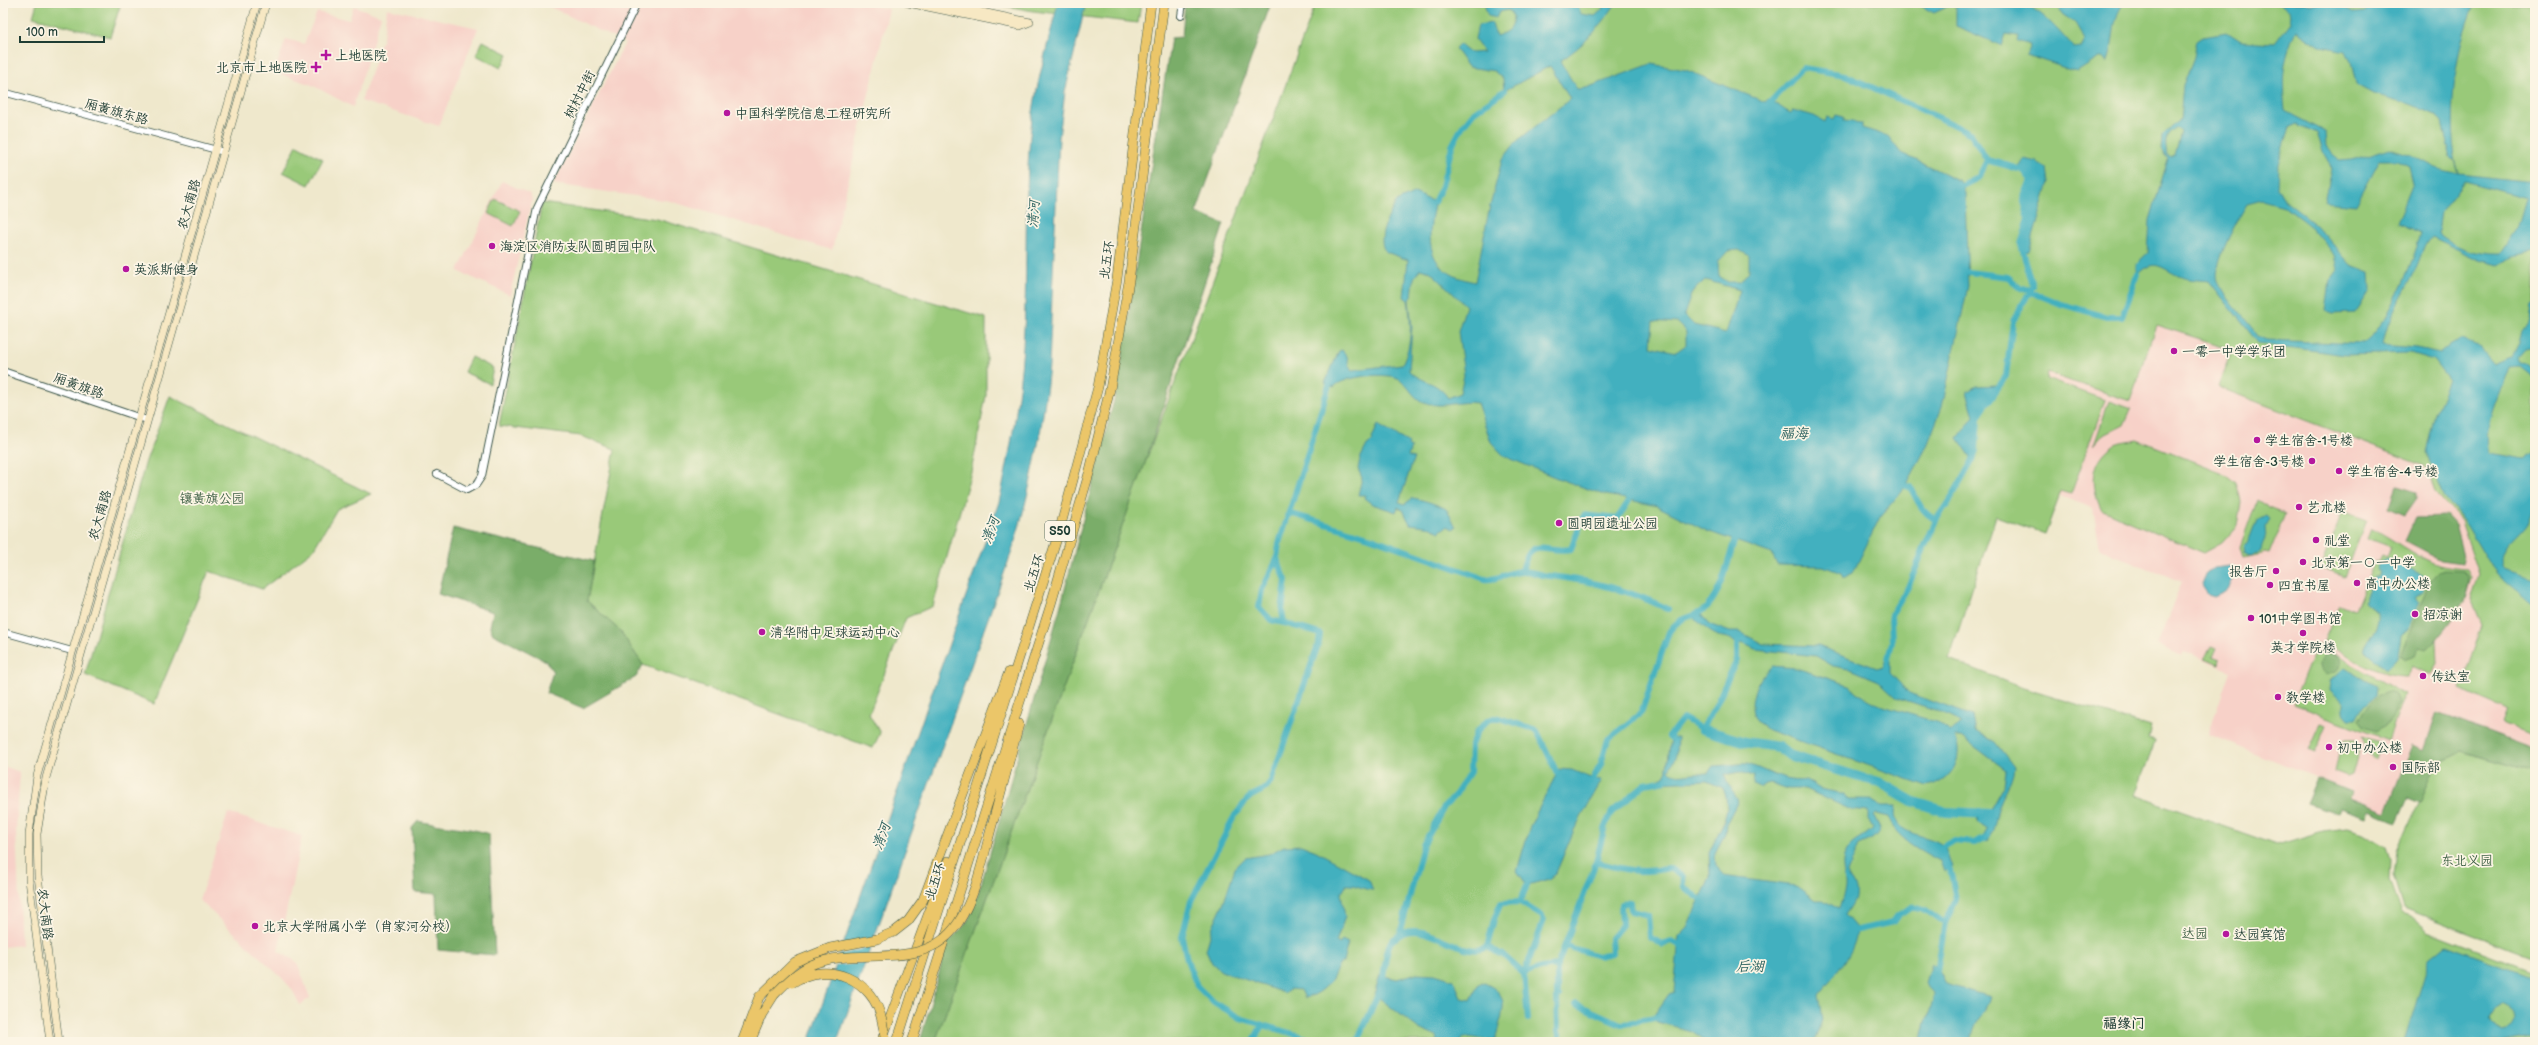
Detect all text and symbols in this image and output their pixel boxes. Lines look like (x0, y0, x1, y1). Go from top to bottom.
scale bar (20, 18, 104, 44)
text: 100 m (26, 25, 58, 40)
place label: 上地医院 (335, 48, 387, 64)
marker: 上地医院 (320, 49, 332, 61)
place label: 北京市上地医院 (216, 60, 307, 76)
marker: 北京市上地医院 (310, 61, 322, 73)
street label: 树村中街 (561, 68, 599, 121)
street label: 厢黄旗东路 (83, 96, 150, 128)
place label: 中国科学院信息工程研究所 (735, 106, 891, 122)
marker: 中国科学院信息工程研究所 (722, 108, 732, 118)
street label: 农大南路 (174, 177, 204, 231)
water label: 清河 (1024, 197, 1043, 229)
place label: 海淀区消防支队圆明园中队 (500, 239, 656, 255)
street label: 北五环 (1096, 240, 1118, 281)
marker: 海淀区消防支队圆明园中队 (487, 241, 497, 251)
place label: 英派斯健身 (134, 262, 199, 278)
marker: 英派斯健身 (121, 264, 131, 274)
place label: 一零一中学学乐团 (2182, 344, 2286, 360)
marker: 一零一中学学乐团 (2169, 346, 2179, 356)
street label: 厢黄旗路 (51, 370, 106, 402)
water label: 福海 (1780, 425, 1809, 442)
place label: 学生宿舍-1号楼 (2265, 433, 2353, 449)
marker: 学生宿舍-1号楼 (2252, 435, 2262, 445)
place label: 学生宿舍-3号楼 (2213, 454, 2304, 470)
marker: 学生宿舍-3号楼 (2307, 456, 2317, 466)
place label: 学生宿舍-4号楼 (2347, 464, 2438, 480)
marker: 学生宿舍-4号楼 (2334, 466, 2344, 476)
street label: 农大南路 (85, 488, 115, 542)
park label: 镶黄旗公园 (179, 491, 245, 507)
place label: 艺术楼 (2307, 500, 2346, 516)
marker: 艺术楼 (2294, 502, 2304, 512)
water label: 清河 (978, 512, 1004, 546)
place label: 圆明园遗址公园 (1567, 516, 1658, 532)
marker: 圆明园遗址公园 (1554, 518, 1564, 528)
road number: S50 (1045, 521, 1075, 541)
place label: 礼堂 (2324, 533, 2350, 549)
marker: 礼堂 (2311, 535, 2321, 545)
street label: 北五环 (1020, 552, 1048, 594)
place label: 北京第一〇一中学 (2311, 555, 2415, 571)
marker: 北京第一〇一中学 (2298, 557, 2308, 567)
place label: 报告厅 (2229, 564, 2268, 580)
marker: 报告厅 (2271, 566, 2281, 576)
place label: 高中办公楼 (2365, 576, 2430, 592)
place label: 四宜书屋 (2278, 578, 2330, 594)
marker: 高中办公楼 (2352, 578, 2362, 588)
marker: 四宜书屋 (2265, 580, 2275, 590)
place label: 招凉谢 (2423, 607, 2463, 623)
marker: 招凉谢 (2410, 609, 2420, 619)
place label: 101中学图书馆 (2259, 611, 2342, 627)
marker: 101中学图书馆 (2246, 613, 2256, 623)
place label: 清华附中足球运动中心 (770, 625, 900, 641)
marker: 清华附中足球运动中心 (757, 627, 767, 637)
marker: 英才学院楼 (2298, 628, 2308, 638)
place label: 英才学院楼 (2270, 640, 2336, 656)
place label: 传达室 (2431, 669, 2470, 685)
marker: 传达室 (2418, 671, 2428, 681)
place label: 教学楼 (2286, 690, 2325, 706)
marker: 教学楼 (2273, 692, 2283, 702)
place label: 初中办公楼 (2337, 740, 2402, 756)
marker: 初中办公楼 (2324, 742, 2334, 752)
place label: 国际部 (2401, 760, 2440, 776)
marker: 国际部 (2388, 762, 2398, 772)
water label: 清河 (869, 818, 895, 852)
park label: 东北义园 (2441, 853, 2493, 869)
street label: 北五环 (922, 860, 948, 902)
street label: 农大南路 (34, 887, 56, 941)
place label: 北京大学附属小学（肖家河分校） (263, 919, 458, 935)
marker: 北京大学附属小学（肖家河分校） (250, 921, 260, 931)
park label: 达园 (2182, 926, 2208, 942)
place label: 达园宾馆 (2234, 927, 2286, 943)
marker: 达园宾馆 (2221, 929, 2231, 939)
water label: 后湖 (1736, 958, 1766, 975)
district label: 福缘门 (2103, 1015, 2145, 1032)

